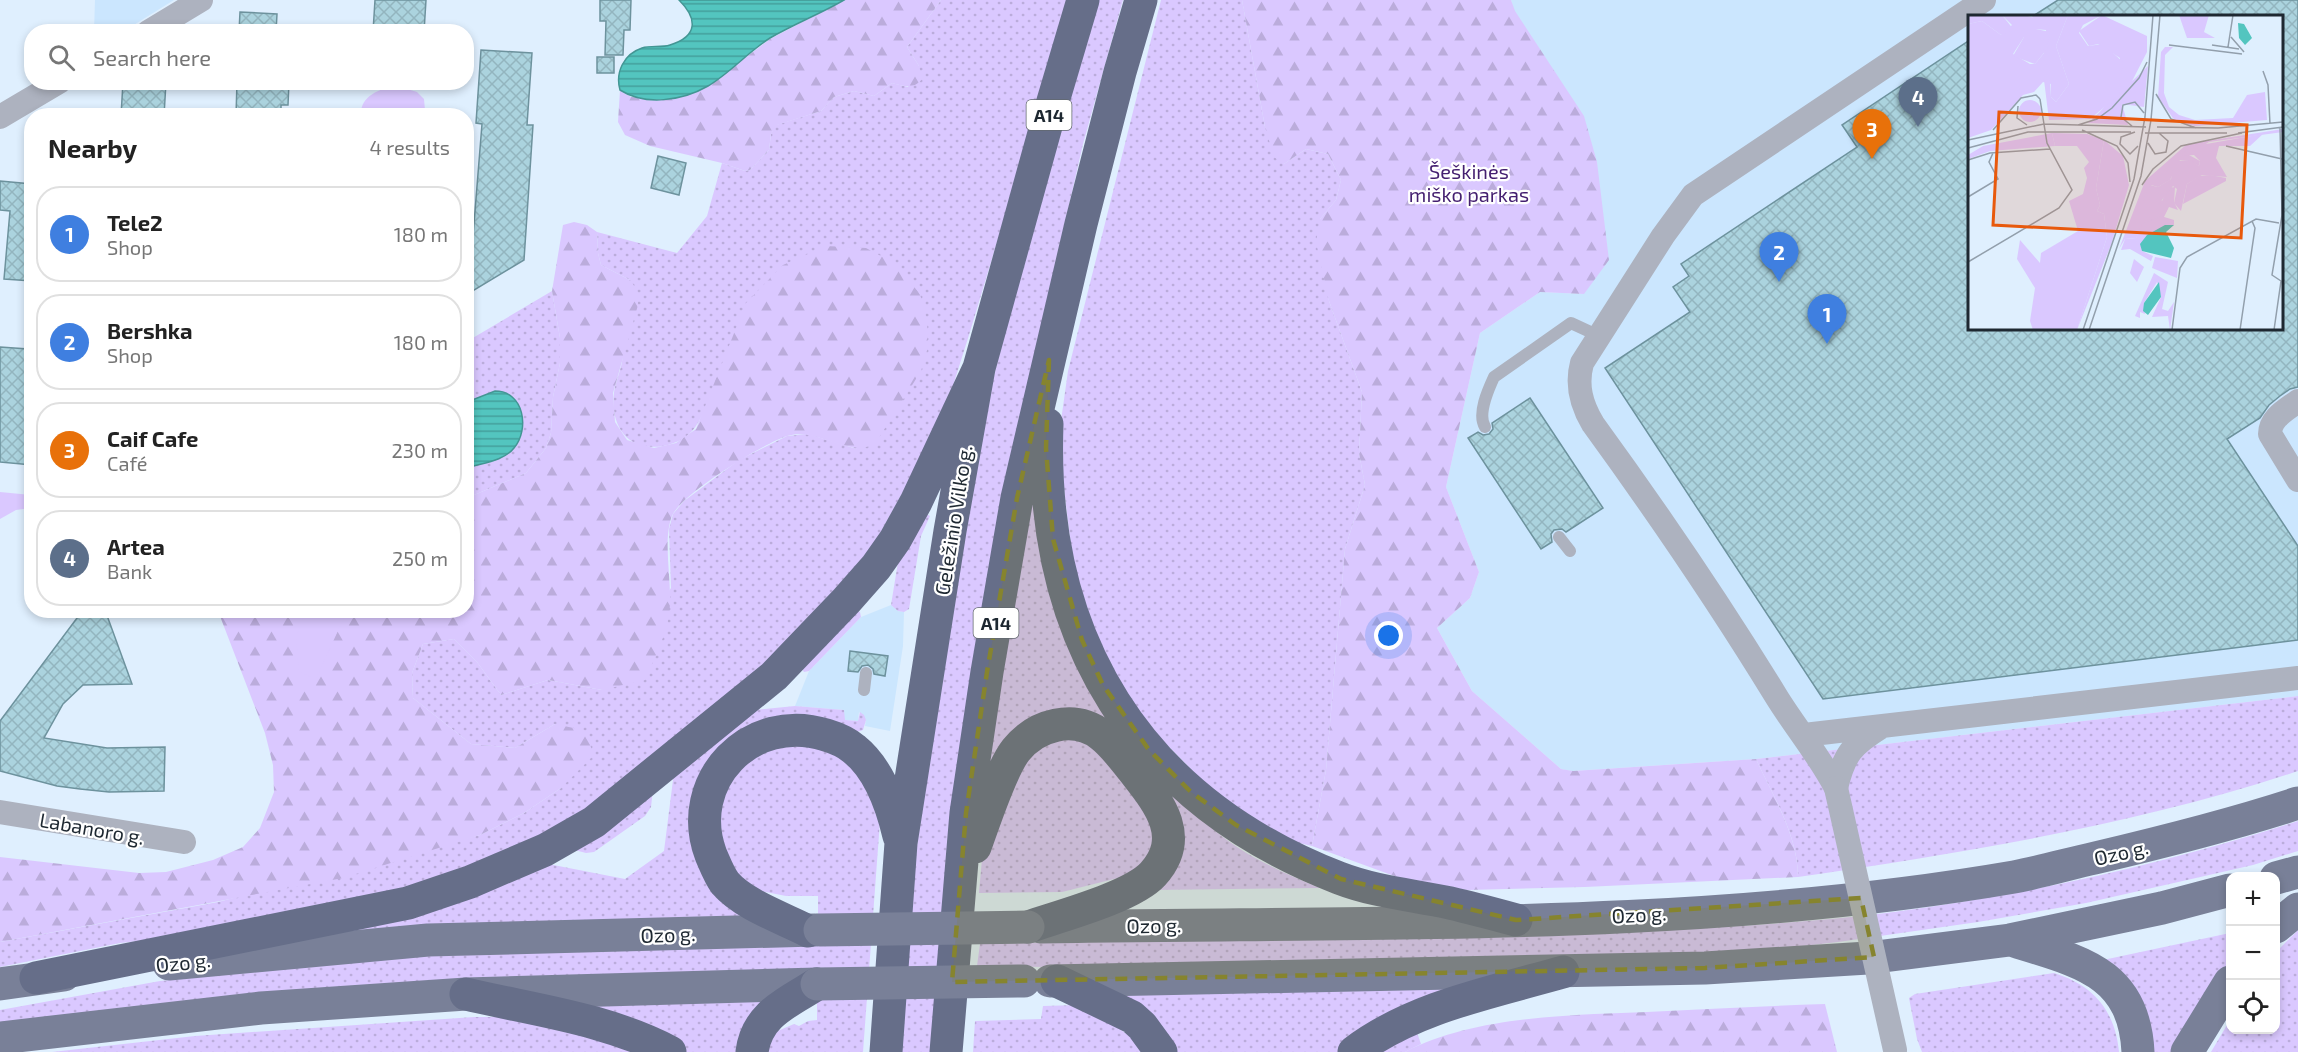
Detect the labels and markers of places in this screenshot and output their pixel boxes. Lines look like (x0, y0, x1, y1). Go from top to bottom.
pin: 4 (1898, 78, 1938, 127)
pin: 3 (1852, 110, 1892, 159)
pin: 2 (1760, 232, 1798, 282)
pin: 1 (1808, 294, 1846, 344)

